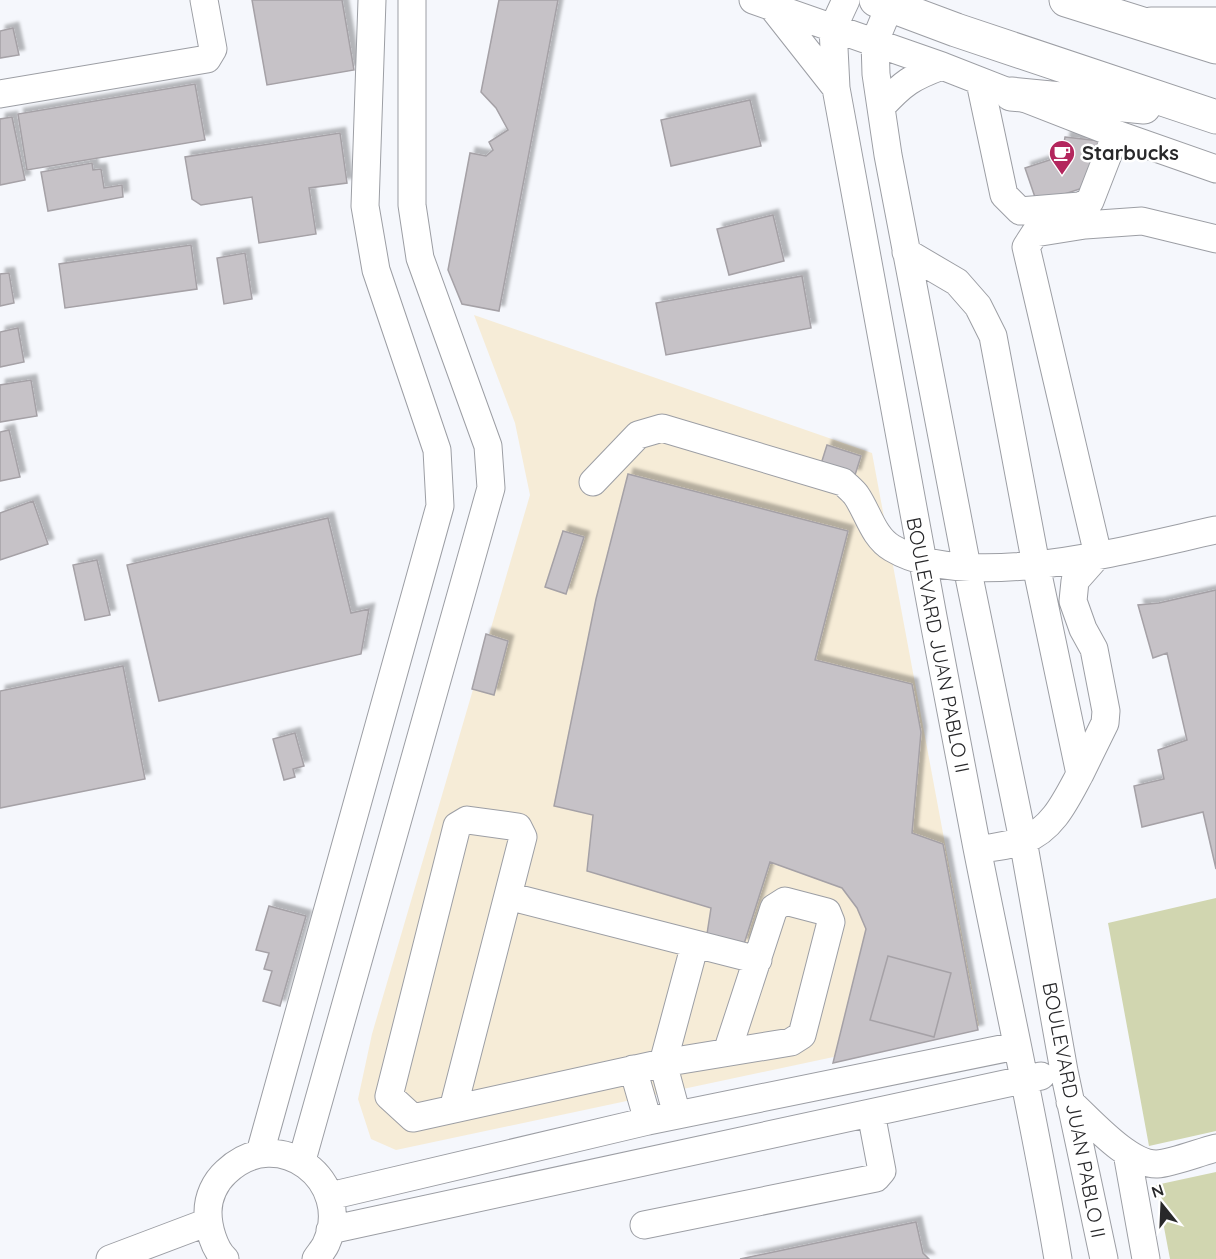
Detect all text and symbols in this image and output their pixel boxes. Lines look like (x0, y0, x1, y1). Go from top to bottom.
cafe icon: Starbucks (1047, 138, 1077, 176)
place label: Starbucks (1082, 140, 1179, 165)
street label: BOULEVARD JUAN PABLO II (901, 515, 976, 775)
street label: BOULEVARD JUAN PABLO II (1037, 980, 1112, 1240)
north arrow (1132, 1175, 1192, 1235)
text: N (1149, 1179, 1166, 1202)

